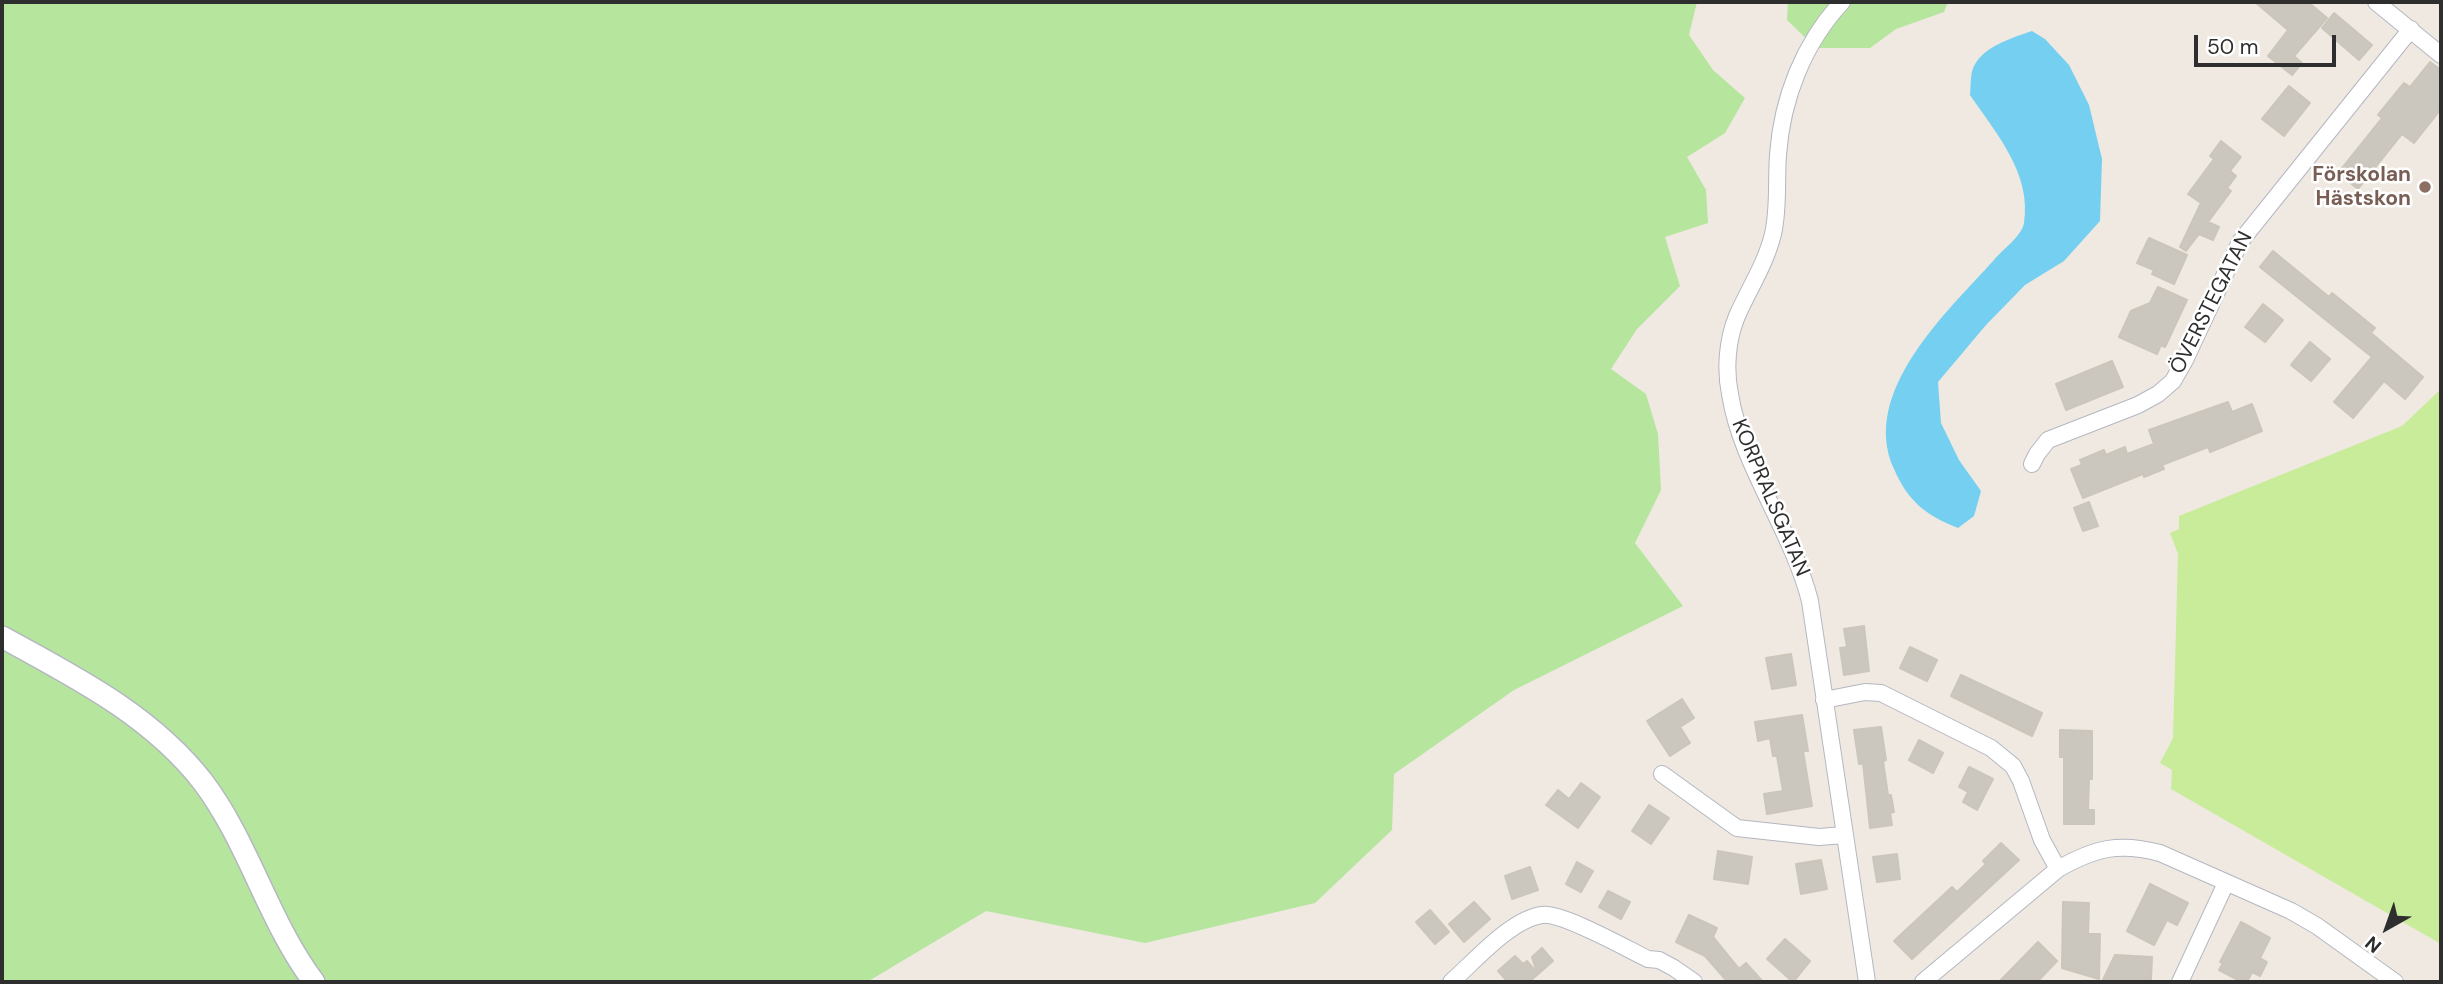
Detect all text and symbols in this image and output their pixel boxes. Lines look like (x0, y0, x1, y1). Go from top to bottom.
scale bar (2198, 21, 2340, 65)
text: 50 m (2207, 33, 2258, 61)
place label: Förskolan Hästskon (2312, 162, 2411, 212)
marker: Förskolan Hästskon (2417, 179, 2433, 195)
street label: ÖVERSTEGATAN (2165, 228, 2259, 378)
street label: KORPRALSGATAN (1726, 416, 1814, 580)
north arrow (2352, 893, 2422, 963)
text: N (2360, 930, 2387, 959)

